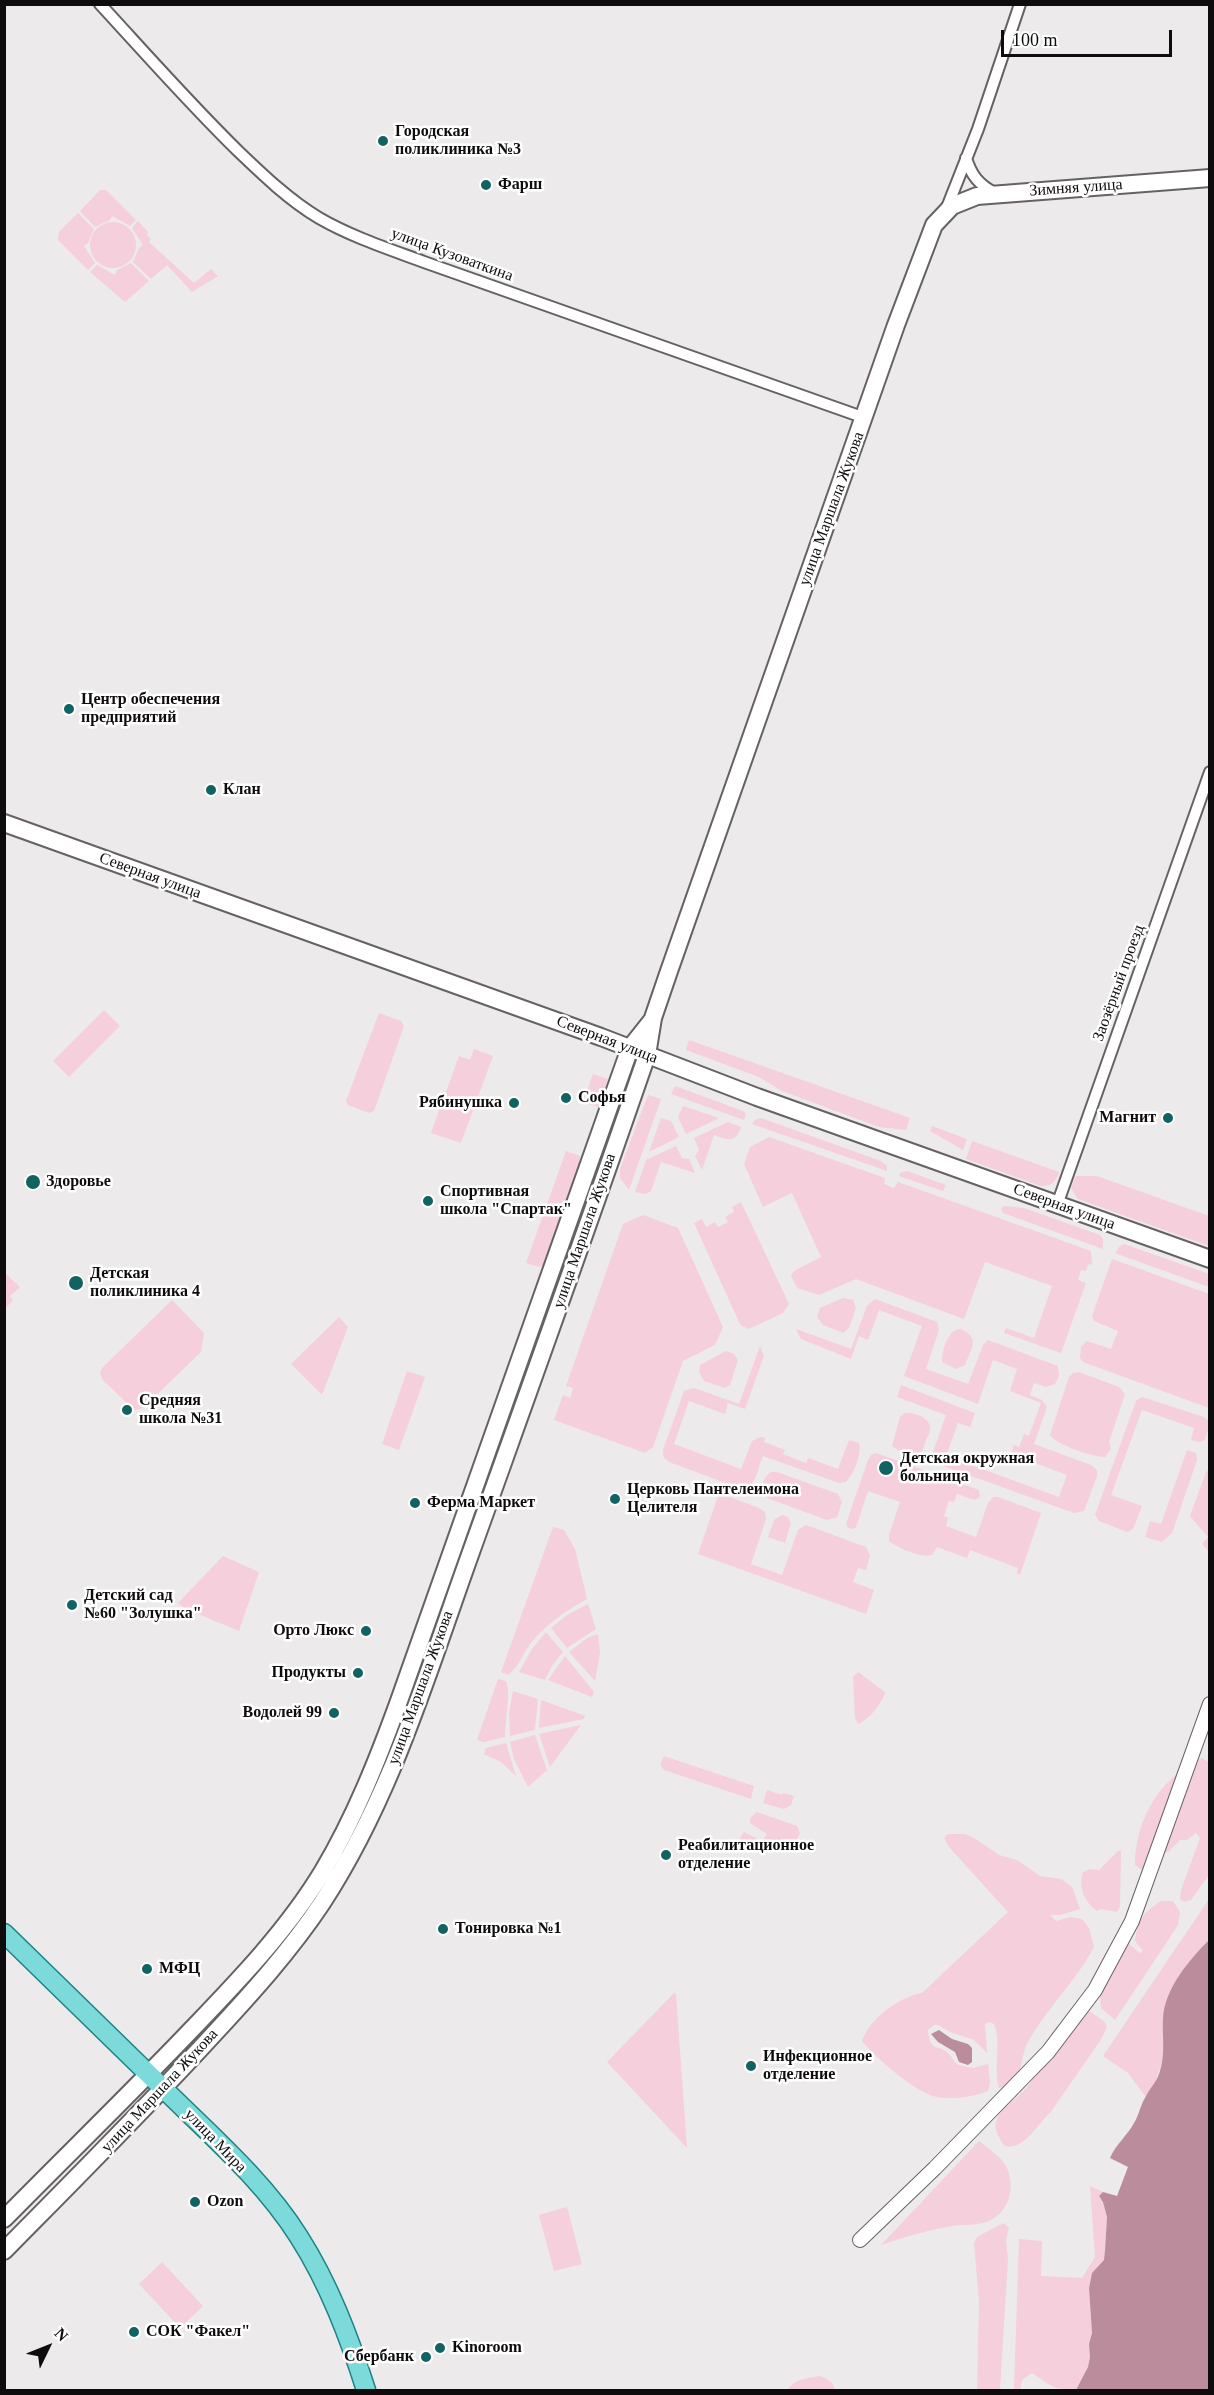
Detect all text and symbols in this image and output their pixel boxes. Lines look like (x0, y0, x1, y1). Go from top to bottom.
scale bar (1004, 18, 1175, 56)
text: 100 m (1012, 30, 1058, 50)
place label: Городская поликлиника №3 (395, 122, 521, 160)
marker: Городская поликлиника №3 (376, 134, 390, 148)
place label: Фарш (498, 175, 542, 195)
street label: Зимняя улица (1029, 175, 1123, 201)
marker: Фарш (479, 178, 493, 192)
street label: улица Кузоваткина (388, 224, 516, 286)
street label: улица Маршала Жукова (795, 429, 869, 589)
place label: Центр обеспечения предприятий (81, 690, 220, 728)
marker: Центр обеспечения предприятий (62, 702, 76, 716)
place label: Клан (223, 780, 261, 800)
marker: Клан (204, 783, 218, 797)
street label: Северная улица (96, 849, 204, 903)
street label: Заозёрный проезд (1089, 922, 1149, 1044)
street label: Северная улица (554, 1012, 660, 1068)
place label: Софья (578, 1088, 626, 1108)
marker: Софья (559, 1091, 573, 1105)
place label: Рябинушка (419, 1093, 502, 1113)
marker: Рябинушка (507, 1096, 521, 1110)
place label: Магнит (1099, 1108, 1156, 1128)
marker: Магнит (1161, 1111, 1175, 1125)
street label: улица Маршала Жукова (549, 1151, 621, 1311)
place label: Здоровье (46, 1172, 111, 1192)
marker: Здоровье (24, 1173, 42, 1191)
street label: Северная улица (1010, 1180, 1118, 1234)
place label: Спортивная школа "Спартак" (440, 1182, 572, 1220)
marker: Спортивная школа "Спартак" (421, 1194, 435, 1208)
place label: Детская поликлиника 4 (90, 1264, 200, 1302)
marker: Детская поликлиника 4 (67, 1274, 85, 1292)
place label: Средняя школа №31 (139, 1391, 222, 1429)
marker: Средняя школа №31 (120, 1403, 134, 1417)
place label: Детская окружная больница (900, 1449, 1034, 1487)
marker: Детская окружная больница (877, 1459, 895, 1477)
place label: Церковь Пантелеимона Целителя (627, 1480, 799, 1518)
marker: Церковь Пантелеимона Целителя (608, 1492, 622, 1506)
place label: Ферма Маркет (427, 1493, 535, 1513)
marker: Ферма Маркет (408, 1496, 422, 1510)
place label: Детский сад №60 "Золушка" (84, 1586, 202, 1624)
marker: Детский сад №60 "Золушка" (65, 1598, 79, 1612)
street label: улица Маршала Жукова (384, 1608, 458, 1768)
place label: Орто Люкс (273, 1621, 354, 1641)
marker: Орто Люкс (359, 1624, 373, 1638)
place label: Продукты (271, 1663, 346, 1683)
marker: Продукты (351, 1666, 365, 1680)
place label: Водолей 99 (243, 1703, 322, 1723)
marker: Водолей 99 (327, 1706, 341, 1720)
place label: Реабилитационное отделение (678, 1836, 814, 1874)
marker: Реабилитационное отделение (659, 1848, 673, 1862)
place label: Тонировка №1 (455, 1919, 562, 1939)
marker: Тонировка №1 (436, 1922, 450, 1936)
place label: МФЦ (159, 1959, 200, 1979)
marker: МФЦ (140, 1962, 154, 1976)
street label: улица Маршала Жукова (98, 2025, 222, 2157)
place label: Инфекционное отделение (763, 2047, 872, 2085)
marker: Инфекционное отделение (744, 2059, 758, 2073)
street label: улица Мира (180, 2105, 250, 2177)
place label: Ozon (207, 2192, 243, 2212)
marker: Ozon (188, 2195, 202, 2209)
north arrow (18, 2317, 78, 2377)
place label: СОК "Факел" (146, 2322, 250, 2342)
text: N (51, 2324, 72, 2344)
marker: СОК "Факел" (127, 2325, 141, 2339)
place label: Kinoroom (452, 2338, 522, 2358)
marker: Kinoroom (433, 2341, 447, 2355)
place label: Сбербанк (344, 2347, 414, 2367)
marker: Сбербанк (419, 2350, 433, 2364)

